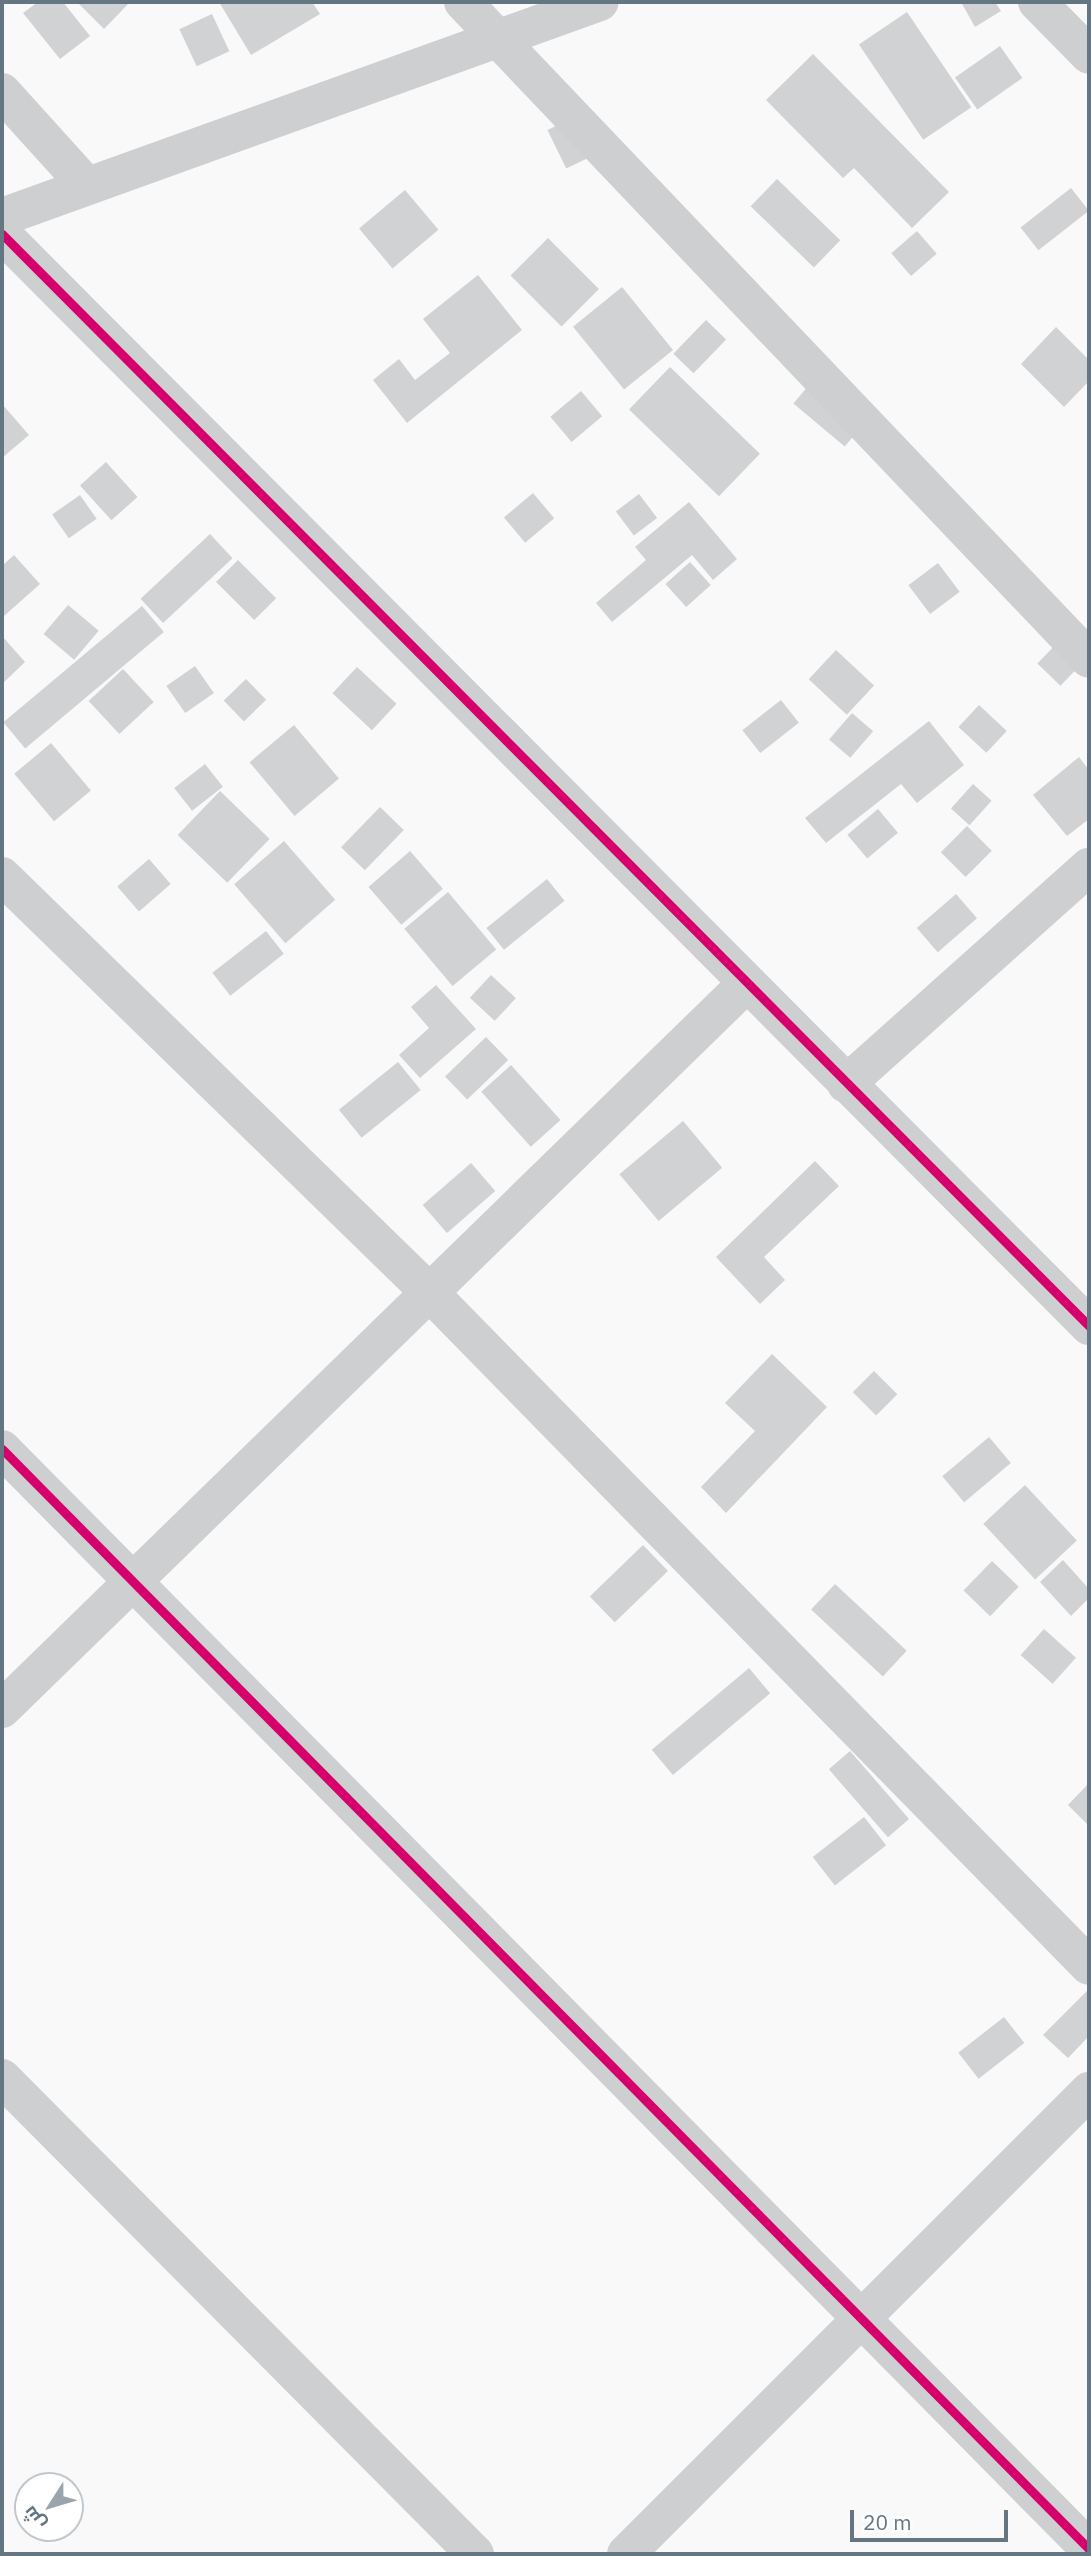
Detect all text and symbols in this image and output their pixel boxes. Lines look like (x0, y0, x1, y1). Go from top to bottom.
north arrow (14, 2472, 84, 2542)
scale bar (853, 2496, 1010, 2540)
text: ش (17, 2501, 51, 2535)
text: 20 m (863, 2508, 912, 2536)

